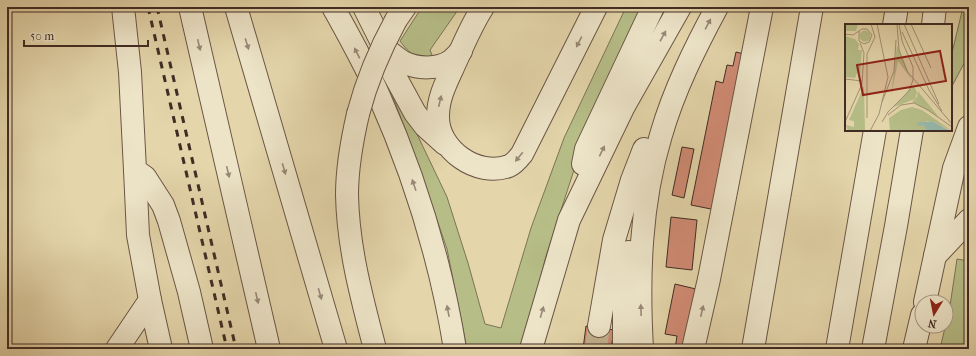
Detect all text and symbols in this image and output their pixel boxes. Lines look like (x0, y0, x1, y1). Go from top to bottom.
one-way arrow (705, 18, 711, 30)
scale bar (24, 22, 148, 48)
inset map (845, 24, 952, 131)
text: 50 m (30, 29, 54, 43)
one-way arrow (660, 31, 667, 42)
one-way arrow (576, 36, 582, 48)
one-way arrow (197, 39, 203, 51)
one-way arrow (244, 39, 250, 51)
one-way arrow (354, 47, 360, 59)
one-way arrow (438, 95, 444, 107)
one-way arrow (599, 145, 605, 157)
one-way arrow (515, 152, 523, 162)
one-way arrow (281, 163, 287, 175)
one-way arrow (226, 166, 232, 178)
one-way arrow (410, 179, 416, 191)
one-way arrow (317, 288, 323, 300)
one-way arrow (255, 292, 261, 305)
north arrow (914, 294, 954, 334)
one-way arrow (445, 304, 451, 317)
one-way arrow (637, 304, 644, 316)
one-way arrow (539, 305, 545, 318)
one-way arrow (699, 305, 705, 317)
text: N (926, 316, 938, 330)

